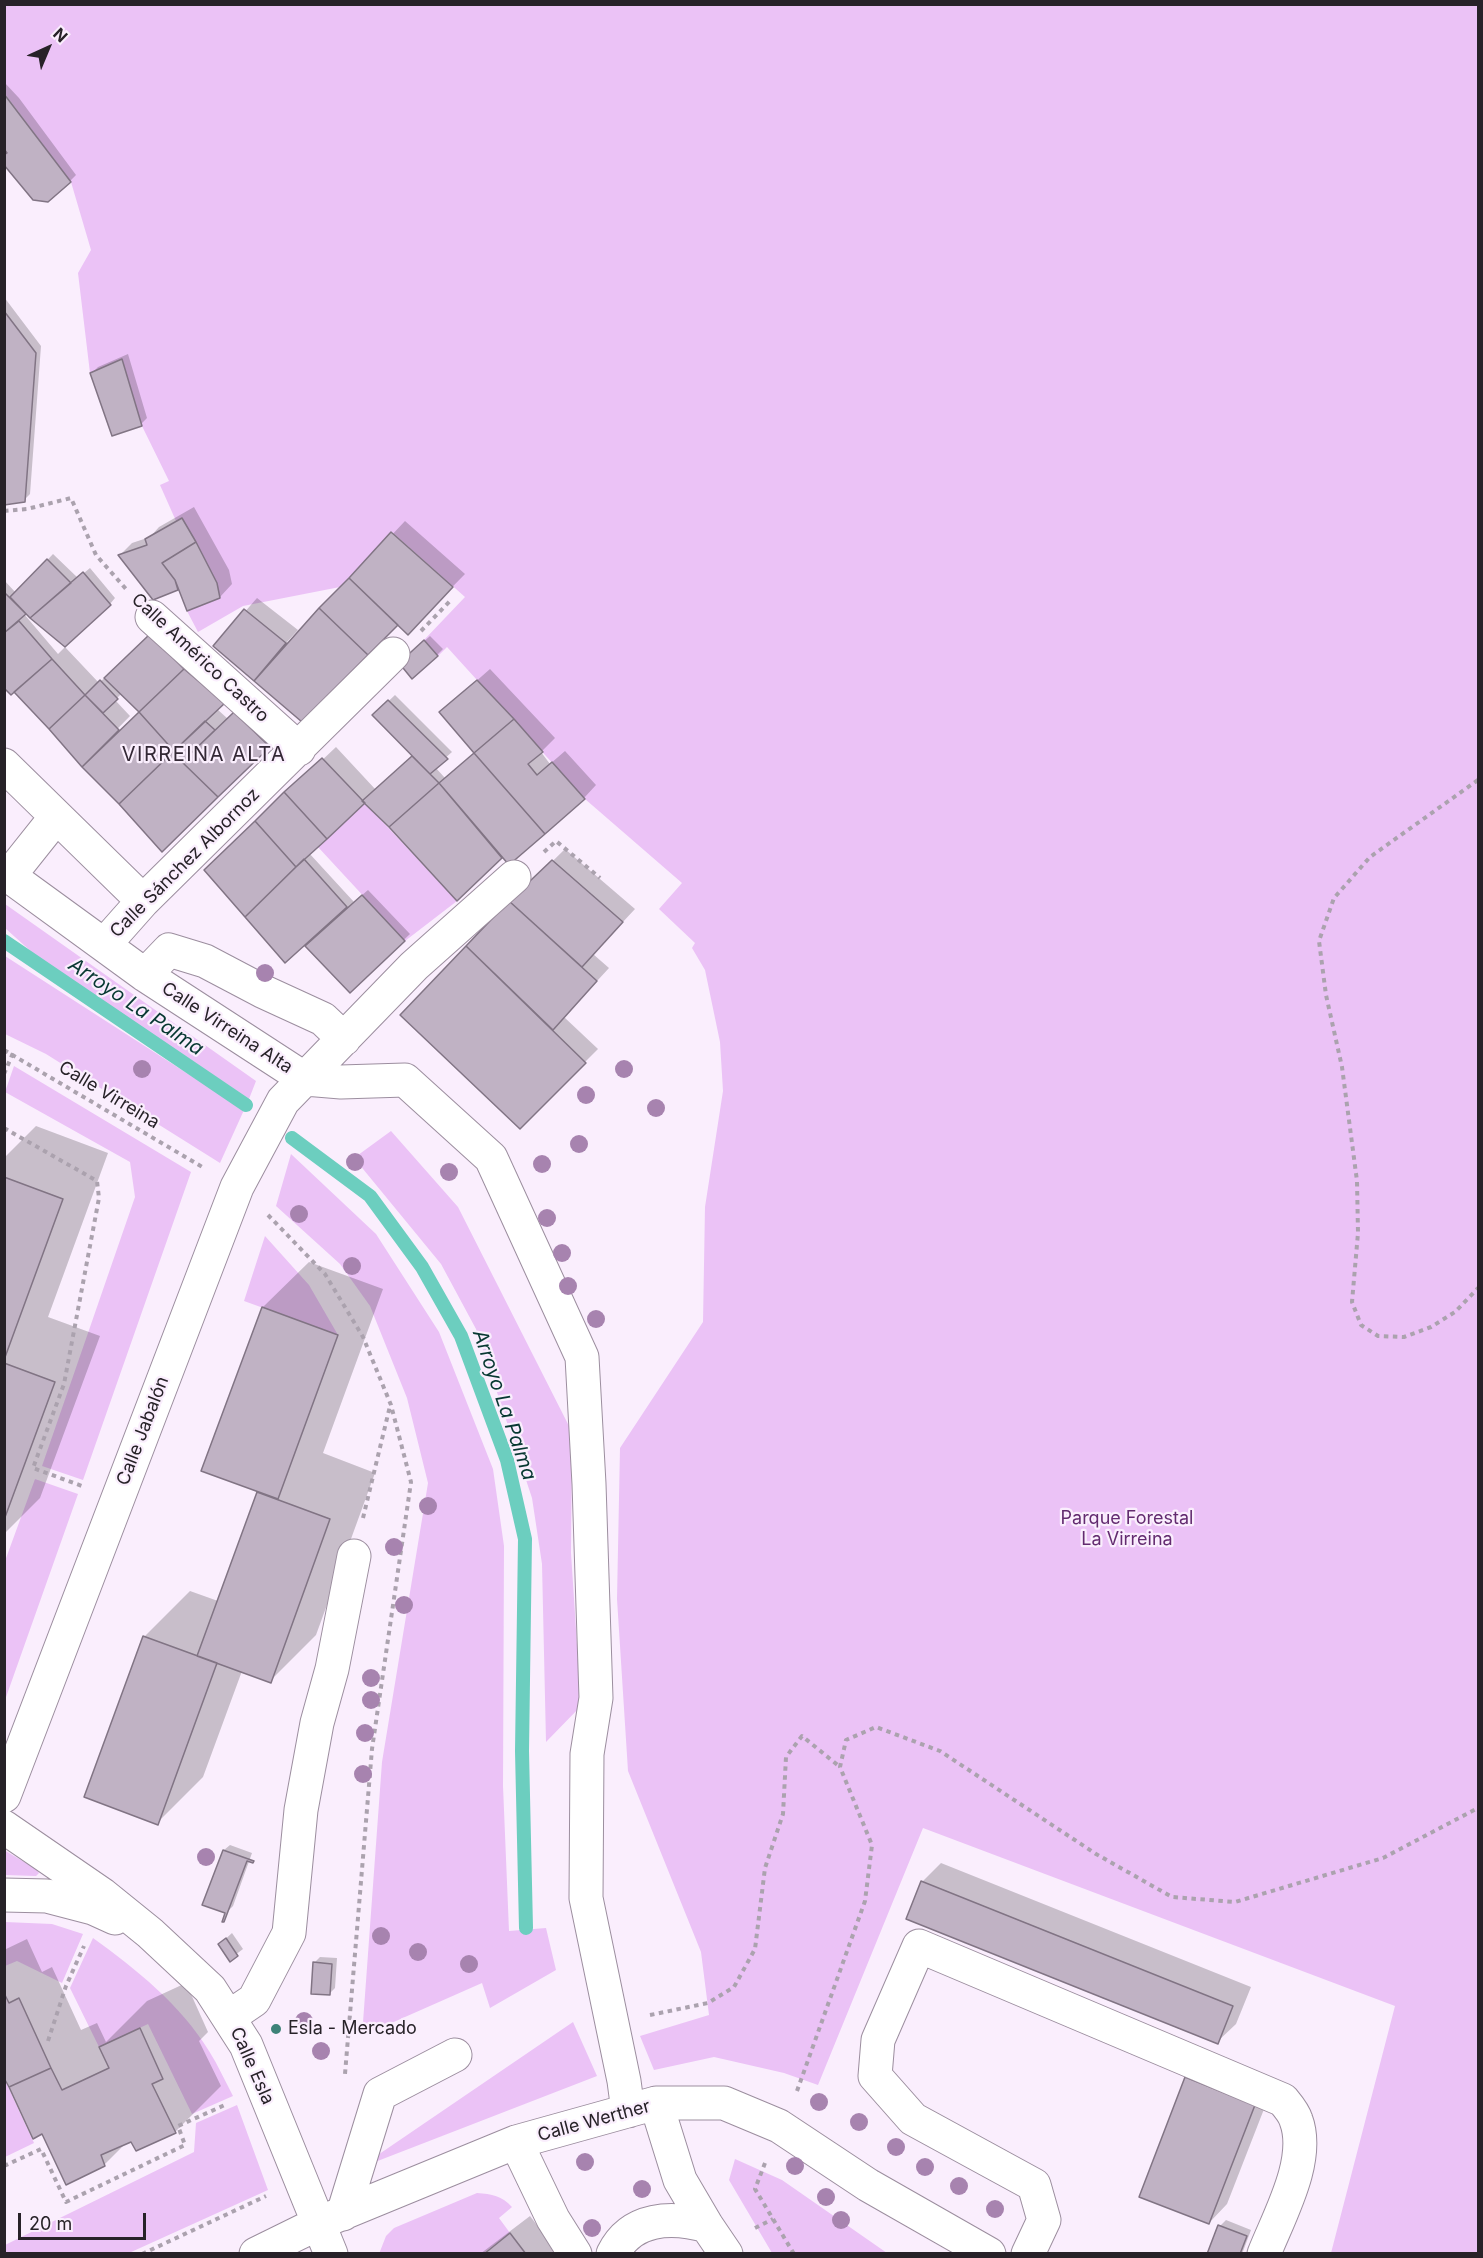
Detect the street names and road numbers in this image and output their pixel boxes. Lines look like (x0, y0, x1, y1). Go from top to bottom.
street label: Calle Américo Castro (127, 589, 273, 727)
street label: Calle Sánchez Albornoz (106, 784, 264, 942)
street label: Calle Virreina Alta (158, 978, 296, 1078)
street label: Calle Virreina (55, 1057, 163, 1133)
street label: Calle Jabalón (112, 1373, 174, 1489)
street label: Calle Esla (225, 2024, 279, 2108)
street label: Calle Werther (535, 2096, 653, 2146)

